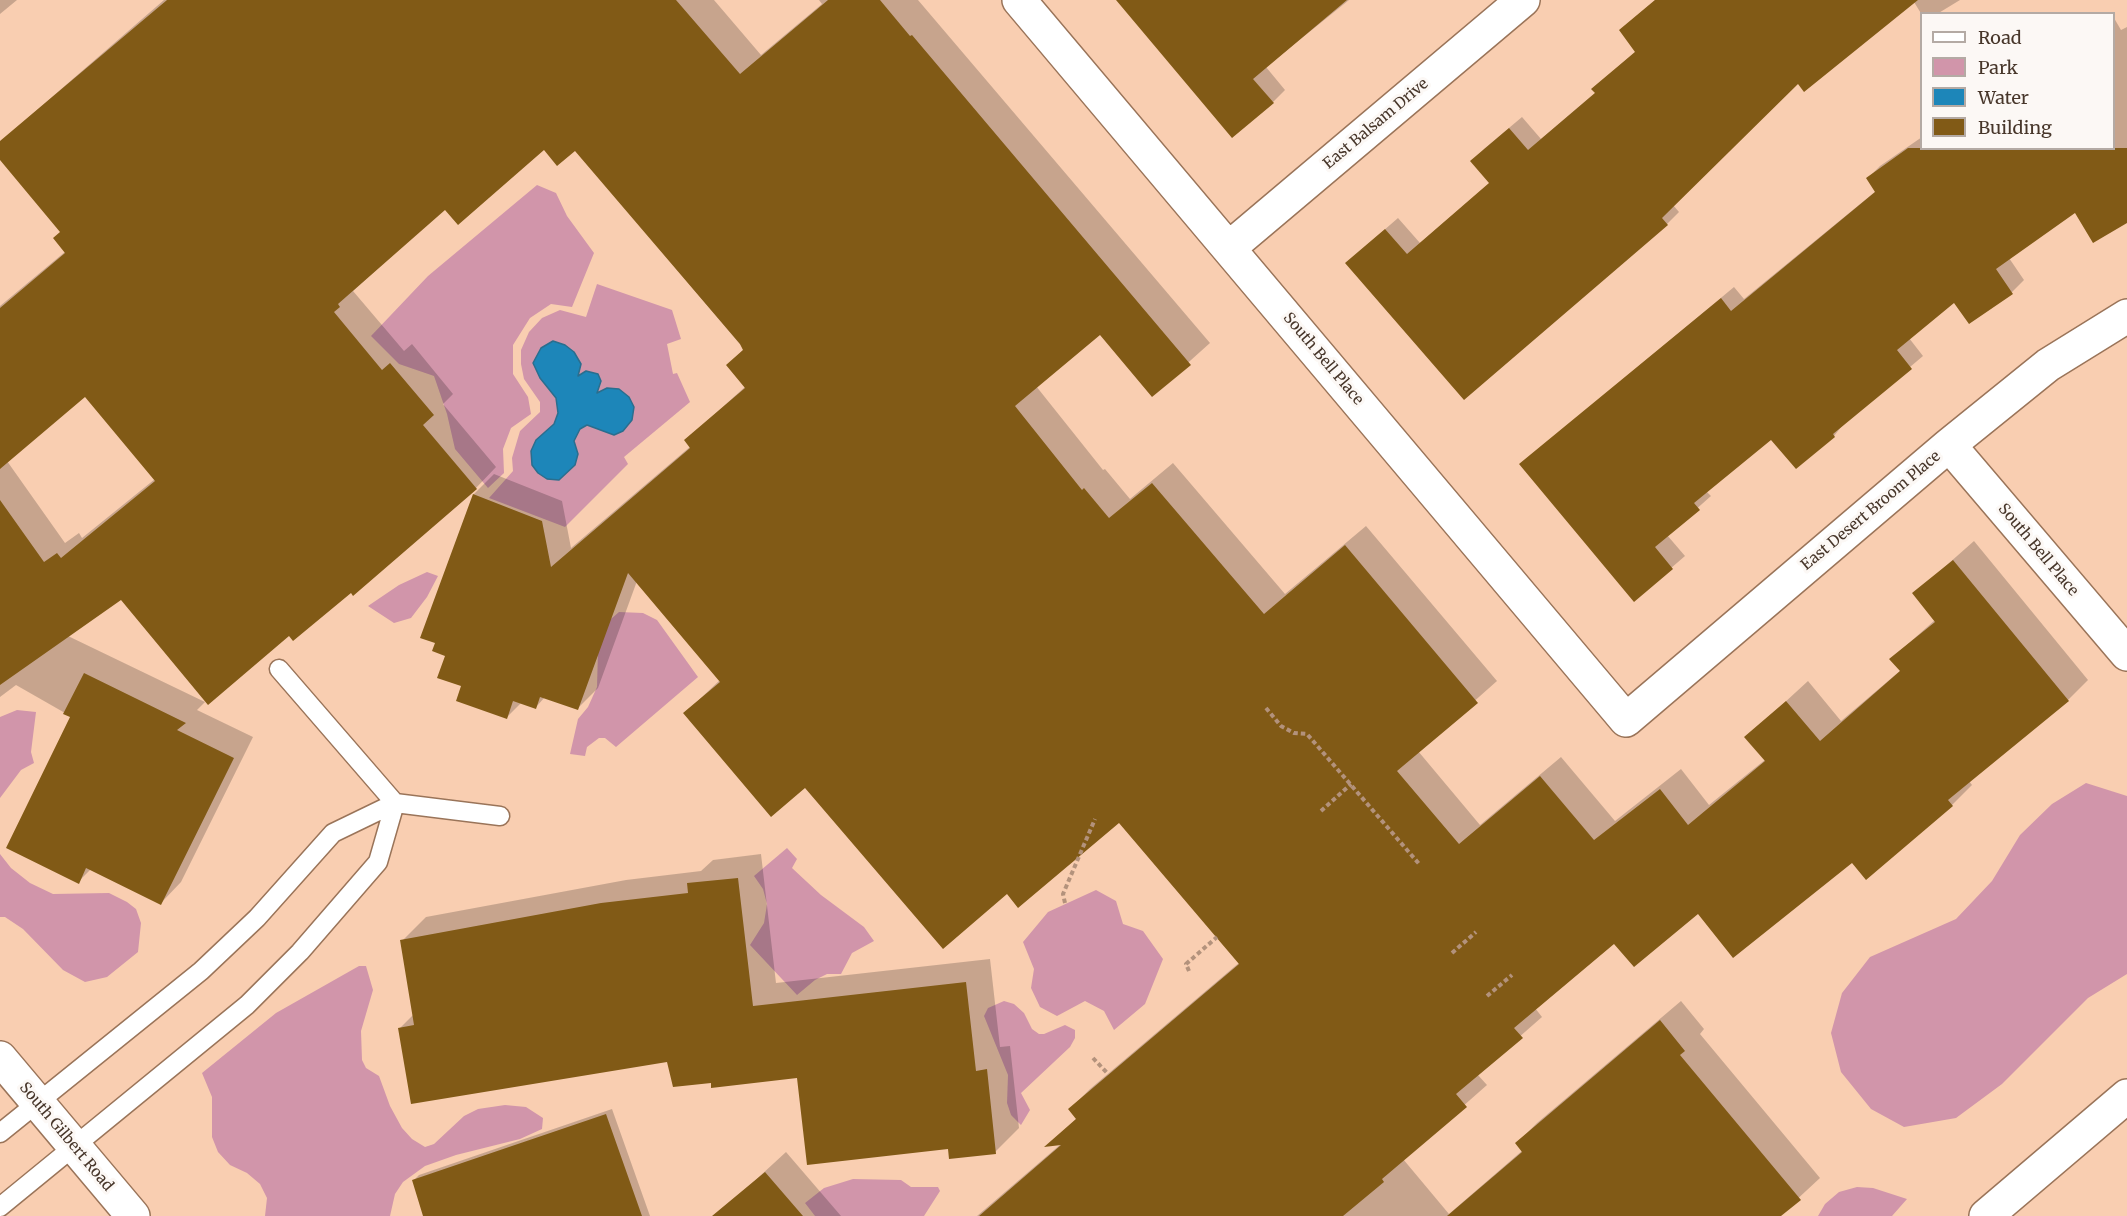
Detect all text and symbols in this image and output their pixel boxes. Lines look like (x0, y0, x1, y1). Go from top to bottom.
legend (1920, 12, 2115, 150)
text: Road (1978, 26, 2022, 49)
text: Park (1978, 56, 2018, 79)
street label: East Balsam Drive (1320, 75, 1432, 173)
text: Water (1978, 86, 2029, 109)
text: Building (1978, 116, 2052, 139)
street label: South Bell Place (1279, 309, 1367, 409)
street label: East Desert Broom Place (1798, 448, 1944, 574)
street label: South Bell Place (1994, 500, 2082, 600)
street label: South Gilbert Road (15, 1079, 117, 1195)

